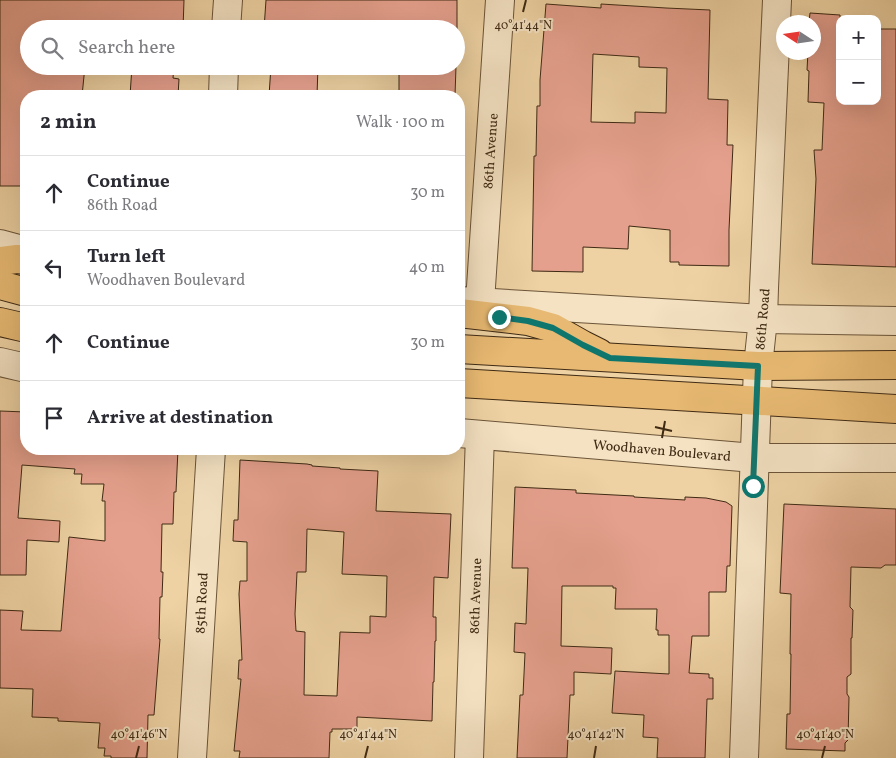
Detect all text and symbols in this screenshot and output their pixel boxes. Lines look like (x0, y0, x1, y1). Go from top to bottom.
north arrow (776, 15, 821, 60)
map controls (836, 15, 881, 105)
button: + (836, 15, 881, 60)
text: 40°41'44"N (494, 18, 552, 34)
search box (20, 20, 465, 75)
icon: search (38, 34, 66, 62)
text: Search here (78, 35, 175, 61)
button: − (836, 60, 881, 105)
text: 2 min (40, 108, 97, 137)
text: Walk · 100 m (356, 112, 445, 134)
street label: 86th Avenue (479, 112, 504, 190)
text: Continue (87, 169, 170, 195)
icon: ahead (40, 179, 68, 207)
text: 30 m (410, 182, 445, 204)
text: 86th Road (87, 195, 158, 217)
text: Turn left (87, 244, 166, 270)
icon: left (40, 254, 68, 282)
text: 40 m (409, 257, 445, 279)
text: Woodhaven Boulevard (87, 270, 245, 292)
street label: 86th Road (751, 287, 776, 351)
route end (488, 306, 511, 329)
icon: ahead (40, 329, 68, 357)
text: Continue (87, 330, 170, 356)
text: 30 m (410, 332, 445, 354)
icon: arrive (40, 404, 68, 432)
text: Arrive at destination (87, 405, 273, 431)
street label: Woodhaven Boulevard (592, 436, 732, 467)
route start (742, 475, 765, 498)
street label: 86th Avenue (466, 557, 487, 634)
street label: 85th Road (191, 572, 214, 634)
text: 40°41'46"N (111, 727, 167, 743)
text: 40°41'44"N (339, 727, 397, 743)
text: 40°41'42"N (567, 727, 625, 743)
text: 40°41'40"N (796, 727, 854, 743)

